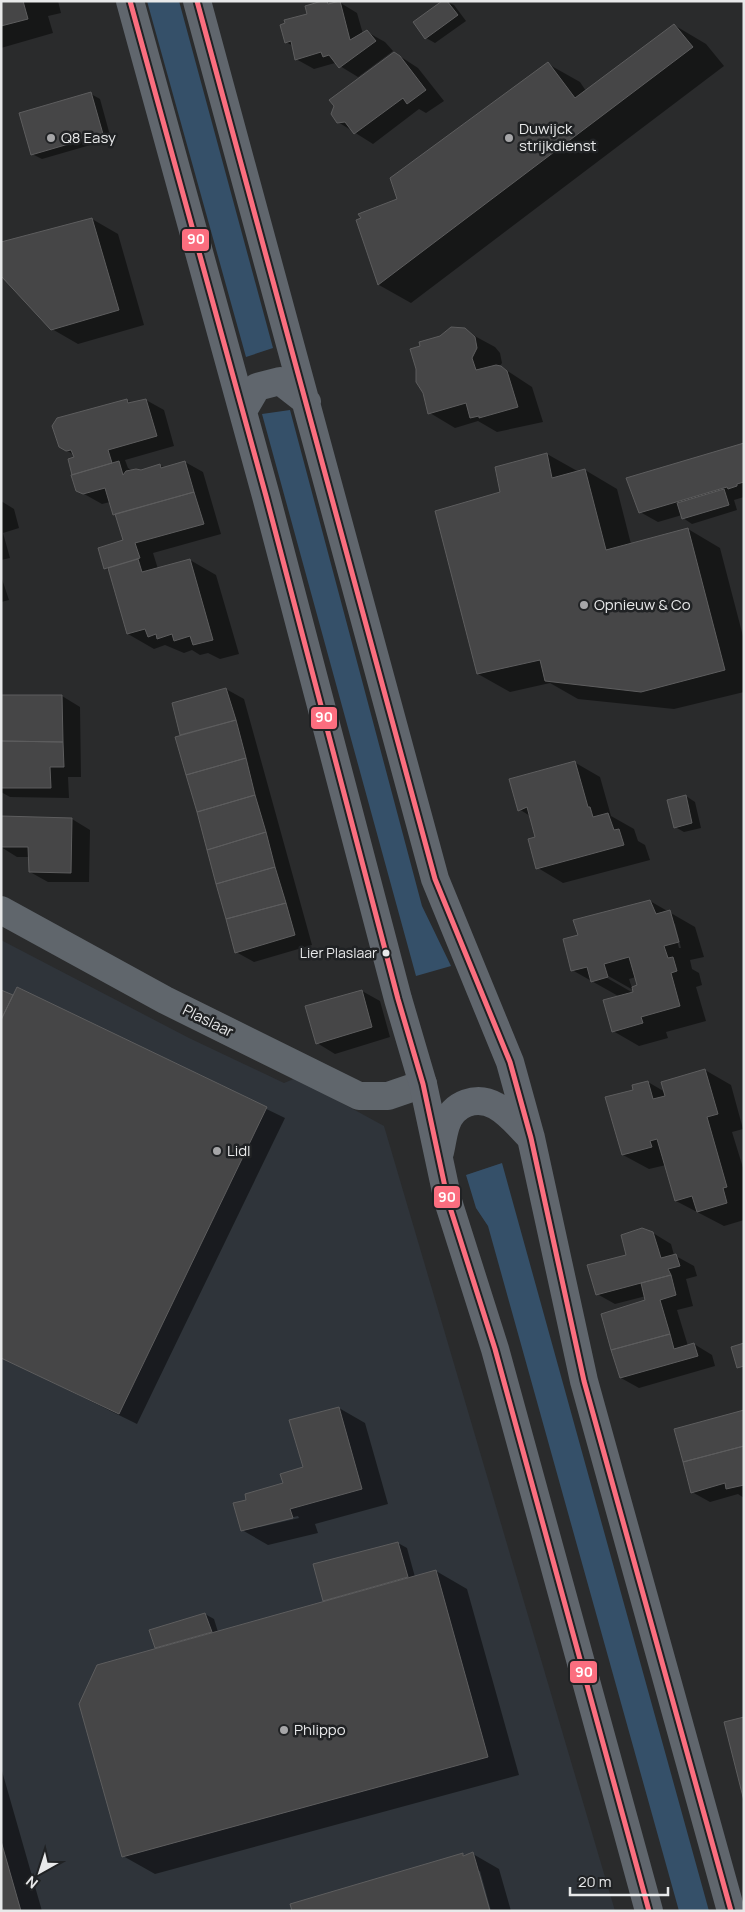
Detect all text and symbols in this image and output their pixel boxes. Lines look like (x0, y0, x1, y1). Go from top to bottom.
place label: Duwijck strijkdienst (519, 118, 597, 156)
place label: Q8 Easy (61, 127, 116, 148)
marker: Q8 Easy (45, 132, 57, 144)
marker: Duwijck strijkdienst (503, 132, 515, 144)
line badge: 90 (181, 228, 210, 252)
text: 90 (187, 229, 205, 248)
place label: Opnieuw & Co (594, 594, 691, 615)
marker: Opnieuw & Co (578, 599, 590, 611)
line badge: 90 (310, 706, 338, 730)
text: 90 (315, 707, 333, 726)
place label: Lier Plaslaar (300, 943, 377, 962)
marker: Lier Plaslaar (381, 948, 391, 958)
street label: Plaslaar (179, 999, 238, 1042)
place label: Lidl (227, 1140, 251, 1161)
marker: Lidl (211, 1145, 223, 1157)
line badge: 90 (433, 1185, 461, 1209)
text: 90 (438, 1187, 456, 1206)
line badge: 90 (569, 1660, 598, 1684)
text: 90 (575, 1662, 593, 1681)
place label: Phlippo (294, 1719, 346, 1740)
marker: Phlippo (278, 1724, 290, 1736)
north arrow (15, 1847, 65, 1897)
scale bar (570, 1864, 668, 1896)
text: 20 m (578, 1871, 611, 1892)
text: N (22, 1872, 41, 1893)

